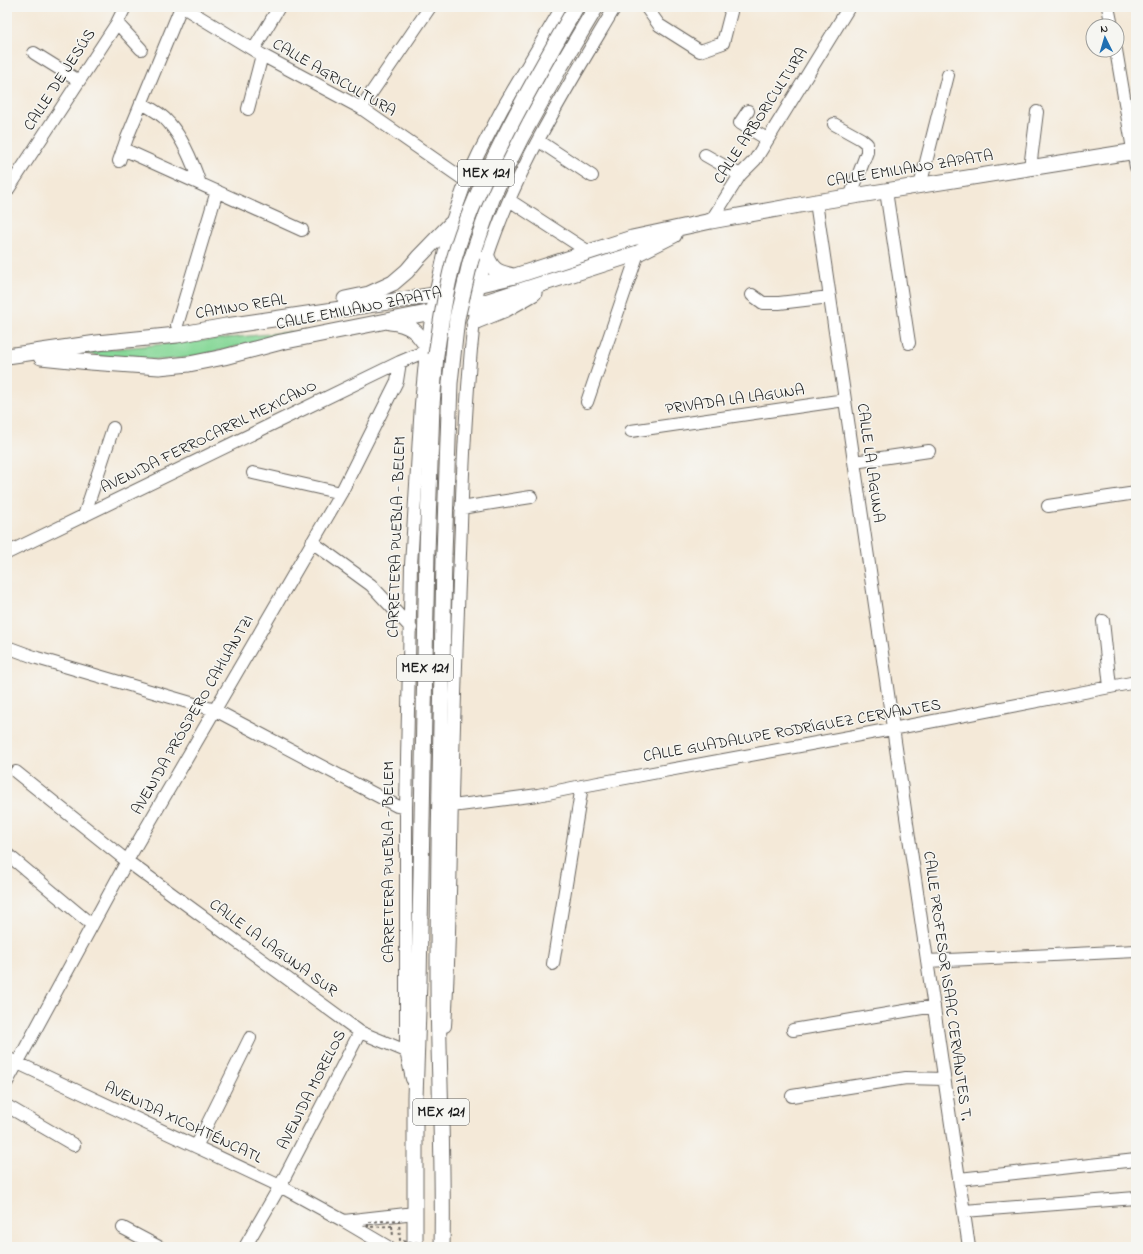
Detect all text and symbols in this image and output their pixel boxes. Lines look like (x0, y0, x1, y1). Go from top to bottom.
north arrow (1085, 18, 1125, 58)
text: N (1100, 21, 1109, 37)
street label: CALLE DE JESÚS (18, 24, 102, 136)
street label: CALLE AGRICULTURA (268, 33, 401, 123)
street label: CALLE ARBORICULTURA (708, 43, 814, 189)
street label: CALLE EMILIANO ZAPATA (825, 144, 995, 194)
road number: MEX 121 (458, 160, 514, 186)
street label: CALLE EMILIANO ZAPATA (274, 281, 444, 337)
street label: CAMINO REAL (194, 288, 288, 326)
street label: AVENIDA FERROCARRIL MEXICANO (97, 374, 321, 500)
street label: PRIVADA LA LAGUNA (664, 378, 806, 422)
street label: CALLE LA LAGUNA (850, 402, 890, 524)
street label: CARRETERA PUEBLA - BELEM (381, 436, 413, 638)
street label: AVENIDA PRÓSPERO CAHUANTZI (126, 610, 260, 820)
road number: MEX 121 (397, 655, 453, 681)
street label: CALLE GUADALUPE RODRÍGUEZ CERVANTES (641, 693, 943, 769)
street label: CARRETERA PUEBLA - BELEM (377, 761, 401, 963)
street label: CALLE PROFESOR ISAAC CERVANTES T. (916, 850, 978, 1122)
street label: CALLE LA LAGUNA SUR (204, 893, 342, 1003)
street label: AVENIDA MORELOS (271, 1026, 353, 1154)
street label: AVENIDA XICOHTÉNCATL (100, 1076, 266, 1170)
road number: MEX 121 (413, 1099, 469, 1125)

